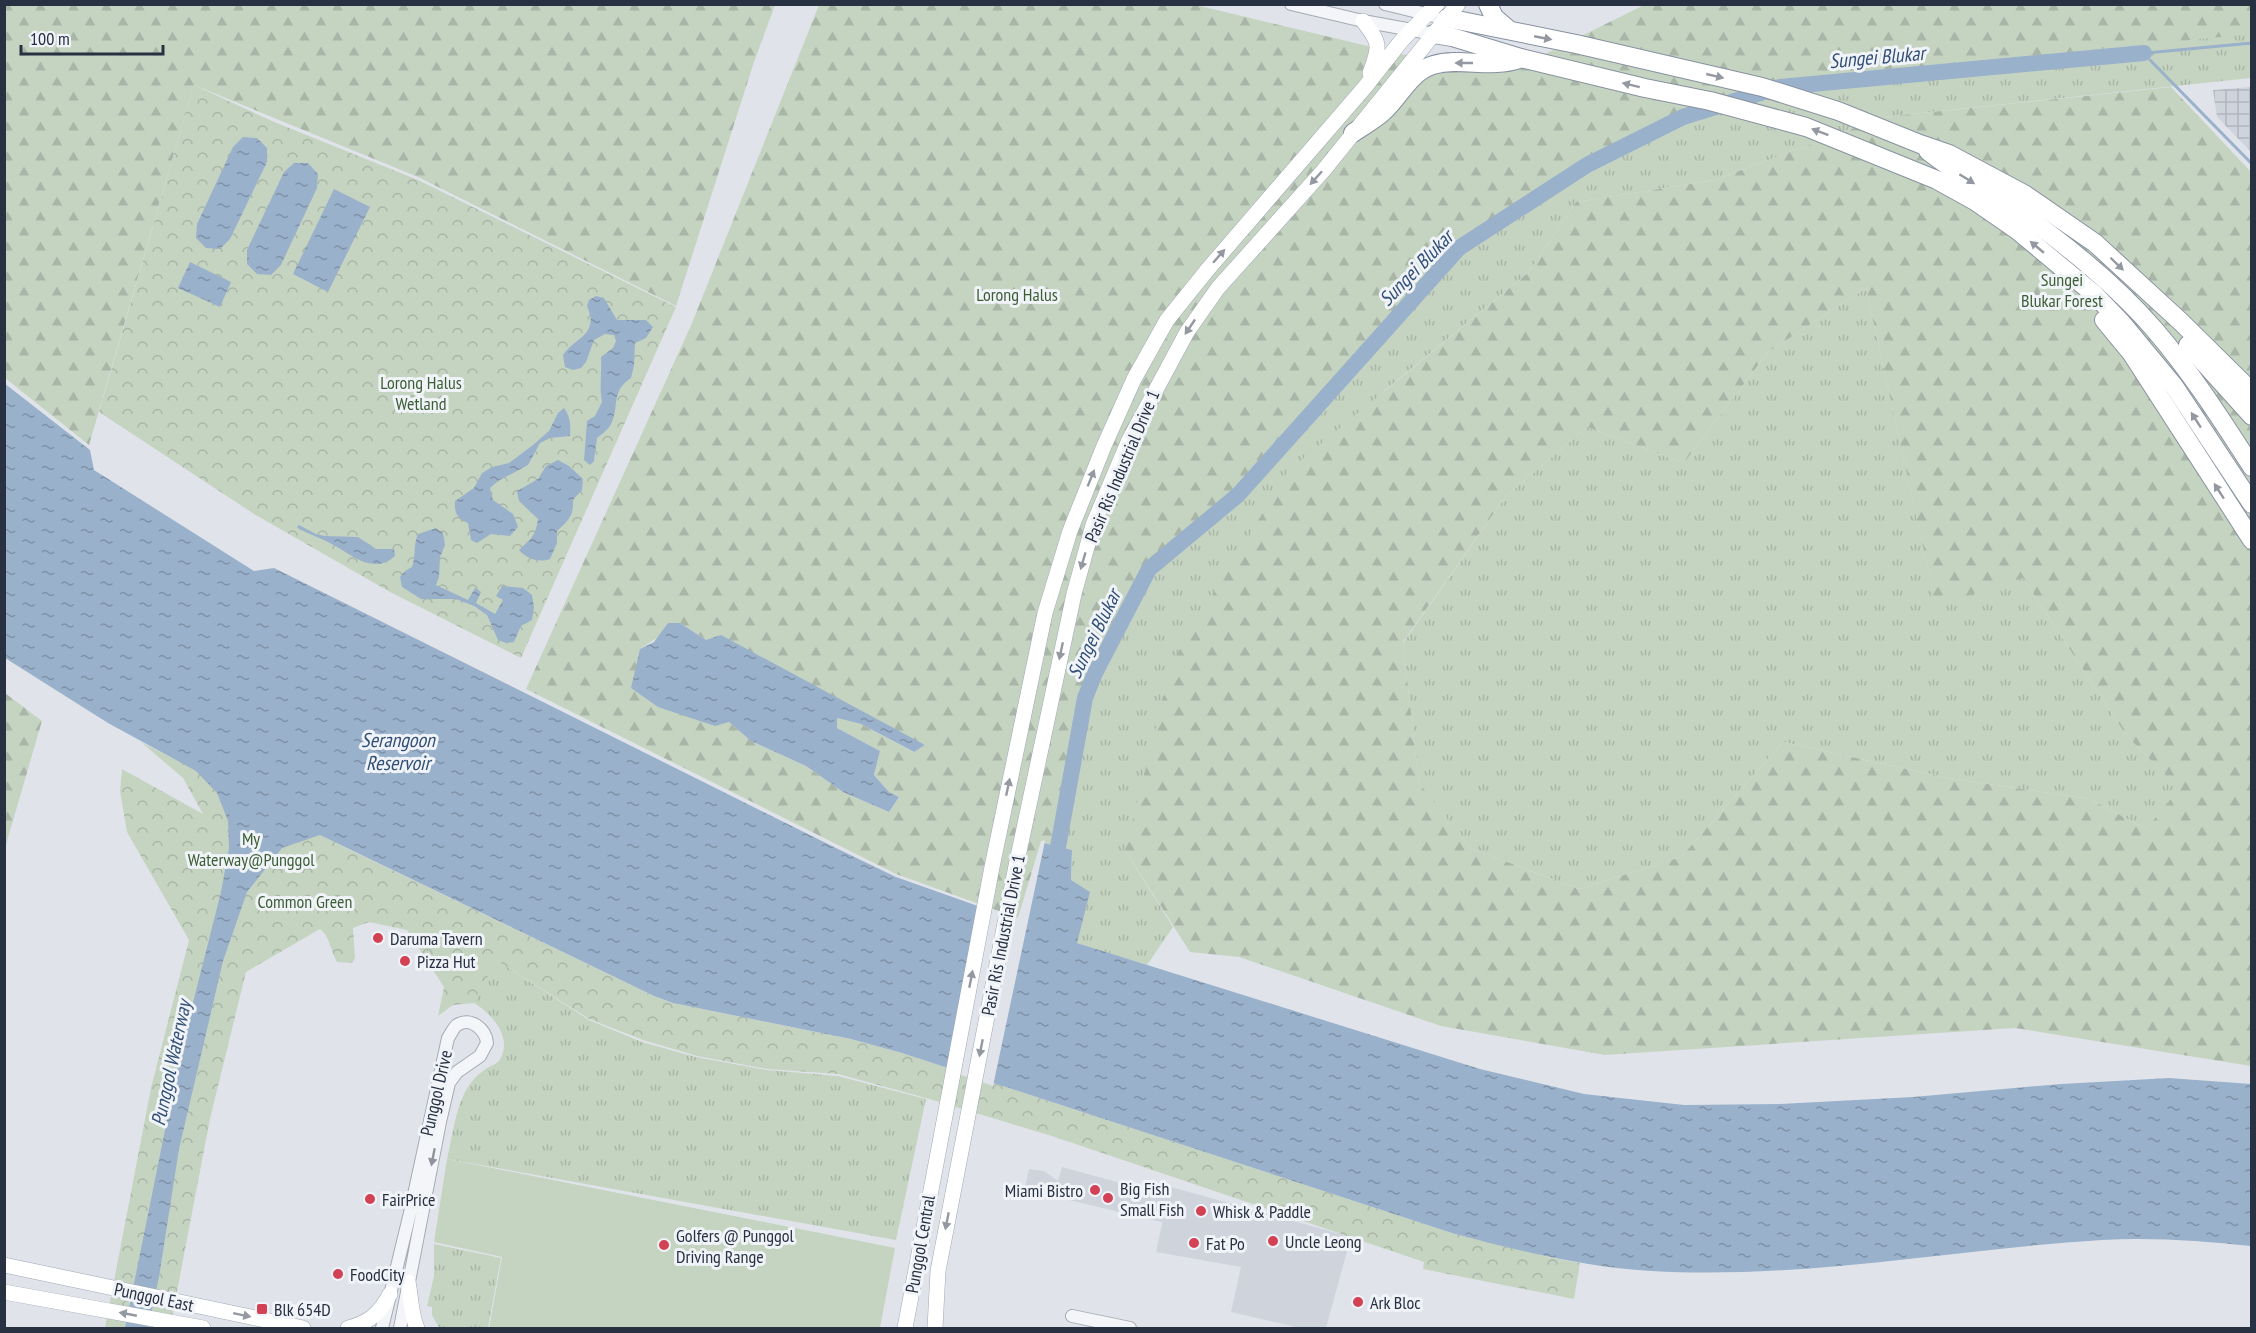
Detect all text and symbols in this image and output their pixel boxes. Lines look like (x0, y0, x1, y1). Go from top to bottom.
scale bar (21, 18, 164, 56)
text: 100 m (30, 27, 70, 50)
one-way arrow (1534, 34, 1553, 43)
water label: Sungei Blukar (1828, 40, 1928, 74)
one-way arrow (1454, 58, 1473, 68)
one-way arrow (1705, 71, 1724, 81)
one-way arrow (1621, 79, 1640, 89)
one-way arrow (1810, 127, 1828, 137)
one-way arrow (1310, 170, 1323, 185)
one-way arrow (1959, 174, 1975, 185)
water label: Sungei Blukar (1373, 223, 1460, 311)
one-way arrow (2029, 240, 2045, 253)
one-way arrow (1212, 249, 1225, 264)
one-way arrow (2109, 257, 2124, 270)
park label: Sungei Blukar Forest (2021, 268, 2103, 312)
park label: Lorong Halus (976, 283, 1058, 306)
one-way arrow (1185, 319, 1196, 335)
park label: Lorong Halus Wetland (380, 371, 462, 415)
street label: Pasir Ris Industrial Drive 1 (1079, 386, 1165, 546)
one-way arrow (2191, 412, 2202, 428)
one-way arrow (1086, 469, 1096, 487)
one-way arrow (2214, 483, 2225, 500)
one-way arrow (1078, 552, 1087, 570)
water label: Sungei Blukar (1061, 583, 1128, 683)
one-way arrow (1056, 642, 1066, 660)
water label: Serangoon Reservoir (361, 727, 436, 776)
one-way arrow (1004, 778, 1014, 797)
park label: My Waterway@Punggol (188, 827, 315, 871)
street label: Pasir Ris Industrial Drive 1 (976, 853, 1030, 1017)
park label: Common Green (258, 890, 352, 913)
place label: Daruma Tavern (390, 927, 483, 950)
marker: Daruma Tavern (371, 931, 385, 945)
place label: Pizza Hut (417, 950, 475, 973)
marker: Pizza Hut (398, 954, 412, 968)
one-way arrow (967, 969, 976, 988)
water label: Punggol Waterway (145, 995, 197, 1128)
one-way arrow (976, 1038, 985, 1057)
street label: Punggol Drive (415, 1048, 457, 1138)
one-way arrow (428, 1148, 437, 1167)
place label: Big Fish Small Fish (1120, 1177, 1184, 1221)
place label: Miami Bistro (1005, 1179, 1083, 1202)
marker: Miami Bistro (1088, 1183, 1102, 1197)
place label: FairPrice (382, 1188, 435, 1211)
marker: Big Fish Small Fish (1101, 1191, 1115, 1205)
marker: FairPrice (363, 1192, 377, 1206)
street label: Punggol Central (900, 1192, 940, 1295)
place label: Whisk & Paddle (1213, 1200, 1311, 1223)
marker: Whisk & Paddle (1194, 1204, 1208, 1218)
one-way arrow (942, 1212, 951, 1231)
place label: Golfers @ Punggol Driving Range (676, 1224, 794, 1268)
place label: Uncle Leong (1285, 1230, 1362, 1253)
place label: Fat Po (1206, 1232, 1245, 1255)
marker: Uncle Leong (1266, 1234, 1280, 1248)
marker: Fat Po (1187, 1236, 1201, 1250)
marker: Golfers @ Punggol Driving Range (657, 1238, 671, 1252)
place label: FoodCity (350, 1263, 405, 1286)
marker: FoodCity (331, 1267, 345, 1281)
street label: Punggol East (112, 1277, 196, 1317)
place label: Ark Bloc (1370, 1291, 1421, 1314)
marker: Ark Bloc (1351, 1295, 1365, 1309)
place label: Blk 654D (274, 1298, 331, 1321)
marker: Blk 654D (255, 1302, 269, 1316)
one-way arrow (118, 1309, 137, 1318)
one-way arrow (233, 1311, 252, 1320)

